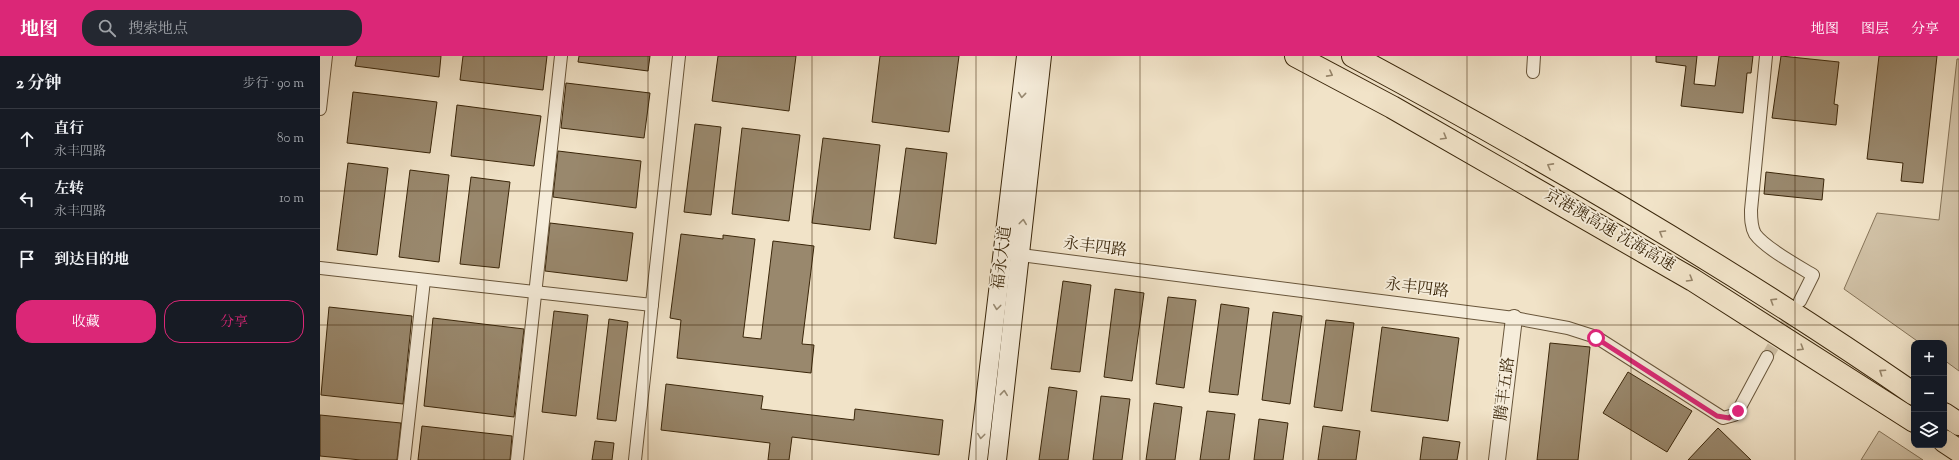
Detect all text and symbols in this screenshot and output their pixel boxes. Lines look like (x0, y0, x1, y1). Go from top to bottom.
search box (82, 10, 362, 46)
text: 地图 (20, 17, 58, 44)
icon: search (96, 17, 118, 39)
text: 搜索地点 (128, 19, 188, 40)
text: 地图 (1811, 20, 1839, 40)
text: 图层 (1861, 20, 1889, 40)
text: 分享 (1911, 20, 1939, 40)
one-way arrow (1326, 70, 1334, 77)
text: 2 分钟 (16, 72, 62, 96)
text: 步行 · 90 m (242, 75, 304, 93)
one-way arrow (1017, 92, 1026, 98)
text: 直行 (54, 119, 84, 140)
icon: ahead (16, 128, 38, 150)
text: 80 m (277, 130, 304, 148)
one-way arrow (1440, 132, 1448, 139)
text: 永丰四路 (54, 143, 106, 161)
one-way arrow (1547, 163, 1555, 171)
text: 左转 (54, 179, 84, 200)
street label: 京港澳高速 沈海高速 (1539, 184, 1679, 278)
icon: left (16, 188, 38, 210)
text: 10 m (279, 190, 304, 208)
text: 永丰四路 (54, 203, 106, 221)
one-way arrow (1019, 219, 1028, 226)
street label: 福永大道 (988, 225, 1018, 291)
one-way arrow (1659, 230, 1666, 237)
street label: 永丰四路 (1062, 233, 1128, 263)
icon: arrive (16, 248, 38, 270)
text: 到达目的地 (54, 250, 129, 271)
street label: 永丰四路 (1384, 274, 1450, 304)
one-way arrow (1686, 274, 1693, 281)
one-way arrow (1770, 298, 1777, 305)
button: 收藏 (16, 300, 156, 343)
button: 分享 (164, 300, 304, 343)
one-way arrow (993, 304, 1002, 310)
route start (1587, 329, 1605, 347)
map controls (1911, 340, 1947, 448)
button: + (1911, 340, 1947, 376)
one-way arrow (1797, 343, 1804, 350)
street label: 腾丰五路 (1491, 356, 1521, 422)
one-way arrow (1879, 369, 1886, 377)
button: − (1911, 376, 1947, 412)
one-way arrow (999, 390, 1008, 396)
route end (1729, 402, 1747, 420)
button: layers (1911, 412, 1947, 448)
one-way arrow (977, 433, 986, 439)

